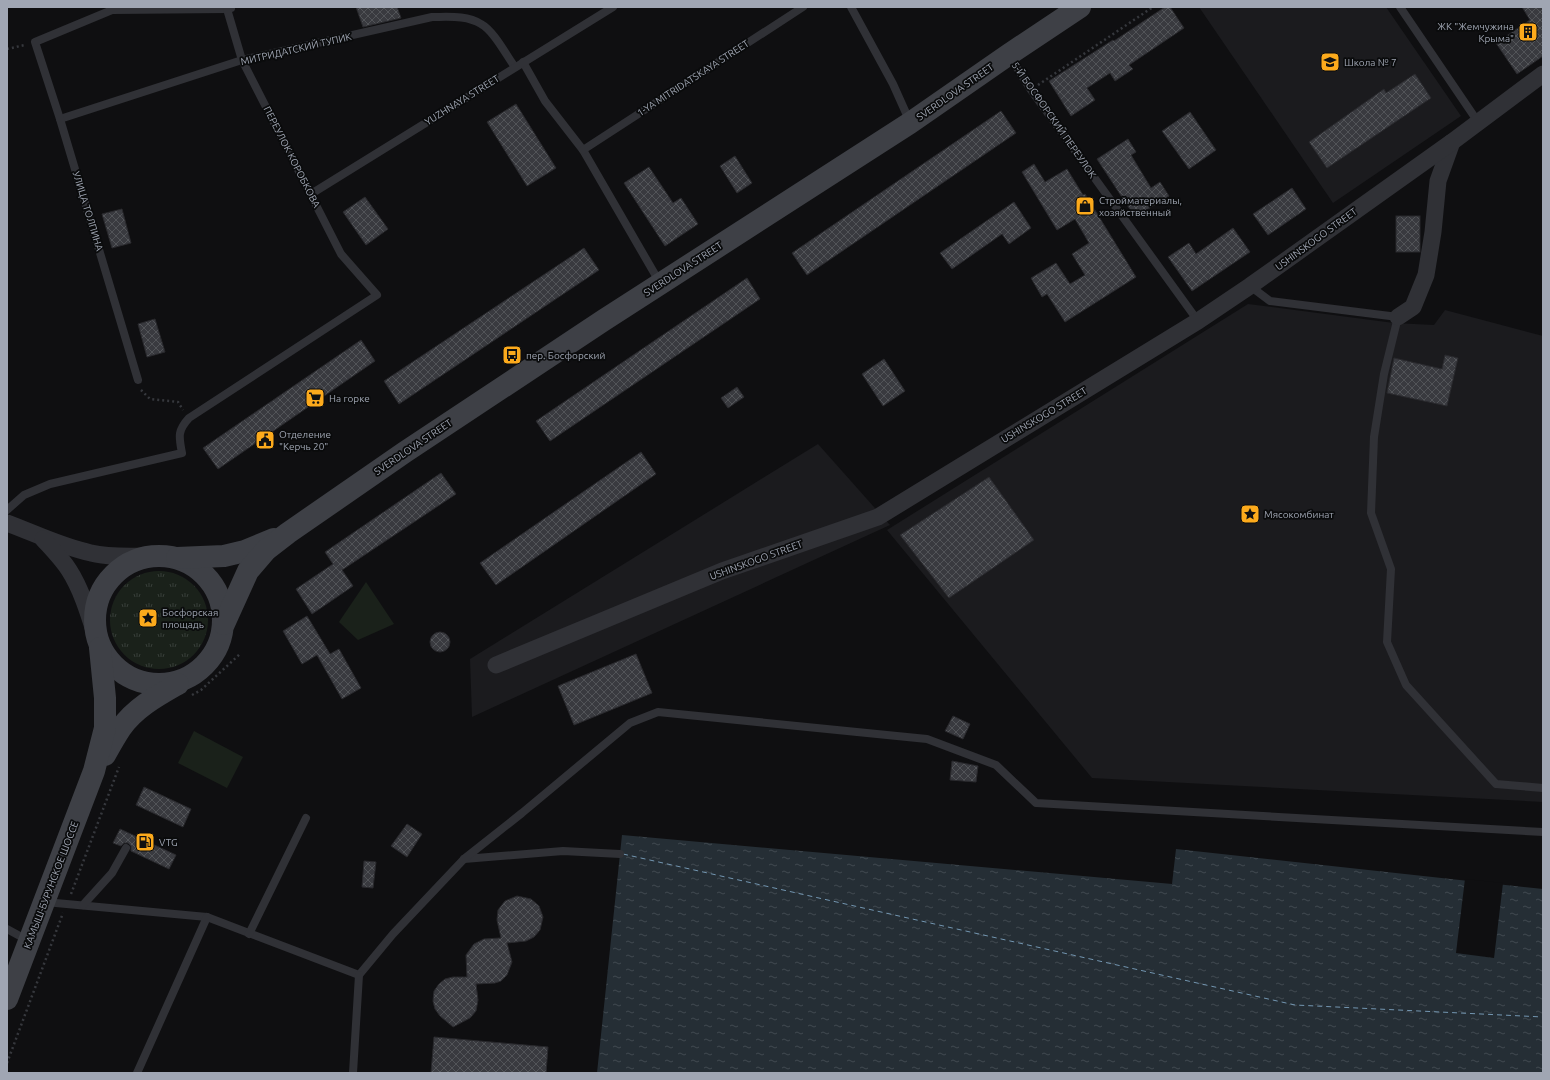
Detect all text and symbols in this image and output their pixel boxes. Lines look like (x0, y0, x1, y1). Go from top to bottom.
place label: ЖК "Жемчужина Крыма" (1437, 21, 1514, 44)
building icon: ЖК "Жемчужина Крыма" (1517, 21, 1539, 43)
street label: МИТРИДАТСКИЙ ТУПИК (240, 31, 352, 67)
street label: 1-YA MITRIDATSKAYA STREET (635, 37, 751, 118)
school or university icon: Школа № 7 (1319, 51, 1341, 73)
place label: Школа № 7 (1344, 57, 1397, 68)
street label: 5-Й БОСФОРСКИЙ ПЕРЕУЛОК (1010, 60, 1098, 180)
street label: SVERDLOVA STREET (914, 61, 996, 123)
street label: YUZHNAYA STREET (423, 72, 502, 127)
street label: ПЕРЕУЛОК КОРОБКОВА (262, 104, 323, 210)
street label: УЛИЦА ТОЛПИНА (71, 170, 106, 253)
shop icon: Стройматериалы, хозяйственный (1074, 195, 1096, 217)
place label: Стройматериалы, хозяйственный (1099, 195, 1182, 218)
street label: USHINSKOGO STREET (1273, 205, 1359, 272)
street label: SVERDLOVA STREET (642, 239, 725, 298)
bus stop icon: пер. Босфорский (501, 344, 523, 366)
place label: пер. Босфорский (526, 350, 605, 361)
street label: USHINSKOGO STREET (999, 385, 1089, 445)
supermarket icon: На горке (304, 387, 326, 409)
place label: На горке (329, 393, 370, 404)
street label: SVERDLOVA STREET (372, 417, 454, 477)
public building icon: Отделение "Керчь 20" (254, 429, 276, 451)
place label: Отделение "Керчь 20" (279, 429, 331, 452)
place icon: Мясокомбинат (1239, 503, 1261, 525)
place label: Мясокомбинат (1264, 509, 1334, 520)
street label: USHINSKOGO STREET (708, 538, 804, 582)
place icon: Босфорская площадь (137, 607, 159, 629)
place label: Босфорская площадь (162, 607, 218, 630)
street label: КАМЫШ-БУРУНСКОЕ ШОССЕ (22, 819, 81, 950)
fuel station icon: VTG (134, 831, 156, 853)
place label: VTG (159, 837, 178, 848)

